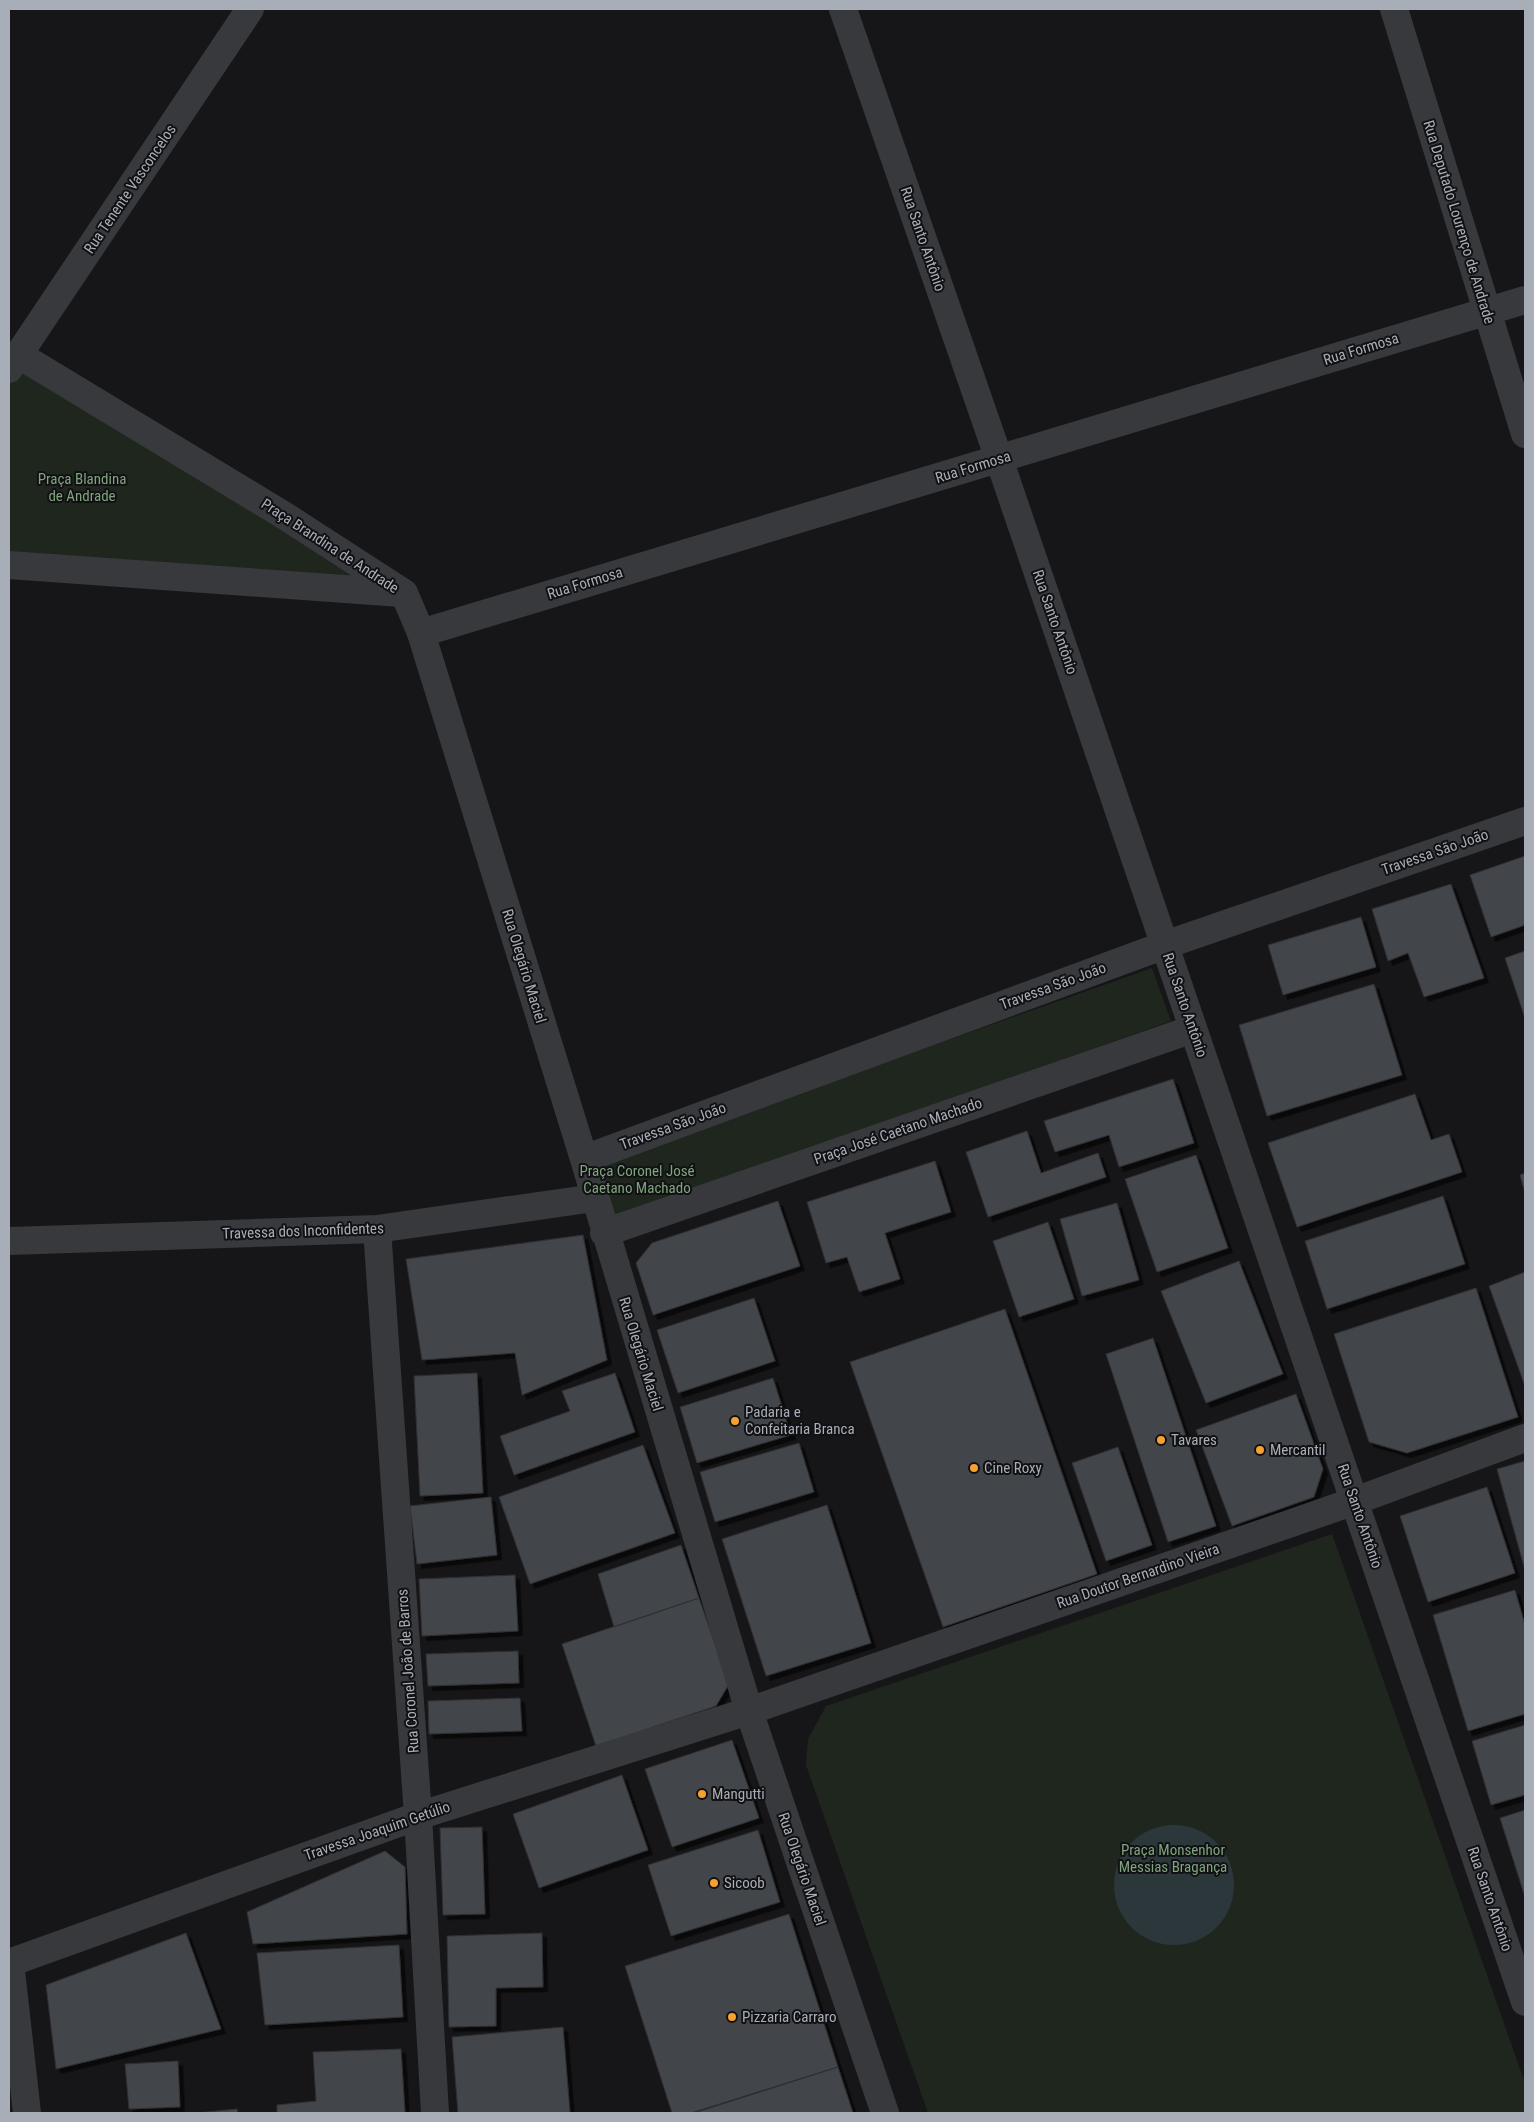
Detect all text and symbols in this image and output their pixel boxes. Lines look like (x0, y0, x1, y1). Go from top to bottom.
street label: Rua Deputado Lourenço de Andrade (1419, 118, 1499, 326)
street label: Rua Tenente Vasconcelos (80, 121, 180, 257)
street label: Rua Santo Antônio (897, 184, 949, 294)
street label: Rua Formosa (1321, 329, 1401, 369)
street label: Rua Formosa (933, 447, 1013, 487)
park label: Praça Blandina de Andrade (38, 470, 126, 505)
street label: Praça Brandina de Andrade (258, 495, 402, 597)
street label: Rua Formosa (545, 563, 625, 603)
street label: Rua Santo Antônio (1029, 567, 1081, 677)
street label: Travessa São João (1379, 825, 1491, 879)
street label: Rua Olegário Maciel (498, 907, 550, 1025)
street label: Rua Santo Antônio (1159, 950, 1211, 1060)
street label: Travessa São João (997, 958, 1109, 1014)
street label: Praça José Caetano Machado (811, 1094, 985, 1168)
street label: Travessa São João (617, 1098, 729, 1154)
park label: Praça Coronel José Caetano Machado (579, 1162, 695, 1197)
street label: Travessa dos Inconfidentes (222, 1219, 384, 1243)
street label: Rua Olegário Maciel (615, 1295, 667, 1413)
place label: Padaria e Confeitaria Branca (745, 1403, 855, 1438)
marker: Padaria e Confeitaria Branca (729, 1415, 741, 1427)
place label: Tavares (1171, 1431, 1217, 1449)
marker: Tavares (1155, 1434, 1167, 1446)
place label: Mercantil (1270, 1441, 1326, 1459)
marker: Mercantil (1254, 1444, 1266, 1456)
place label: Cine Roxy (984, 1459, 1042, 1477)
street label: Rua Santo Antônio (1334, 1461, 1386, 1571)
marker: Cine Roxy (968, 1462, 980, 1474)
street label: Rua Doutor Bernardino Vieira (1054, 1540, 1222, 1612)
street label: Rua Coronel João de Barros (393, 1588, 423, 1754)
place label: Mangutti (712, 1785, 765, 1803)
marker: Mangutti (696, 1788, 708, 1800)
street label: Travessa Joaquim Getúlio (302, 1798, 452, 1864)
street label: Rua Olegário Maciel (774, 1810, 830, 1928)
park label: Praça Monsenhor Messias Bragança (1119, 1841, 1227, 1876)
street label: Rua Santo Antônio (1464, 1844, 1516, 1954)
place label: Sicoob (724, 1874, 765, 1892)
marker: Sicoob (708, 1877, 720, 1889)
place label: Pizzaria Carraro (742, 2008, 836, 2026)
marker: Pizzaria Carraro (726, 2011, 738, 2023)

